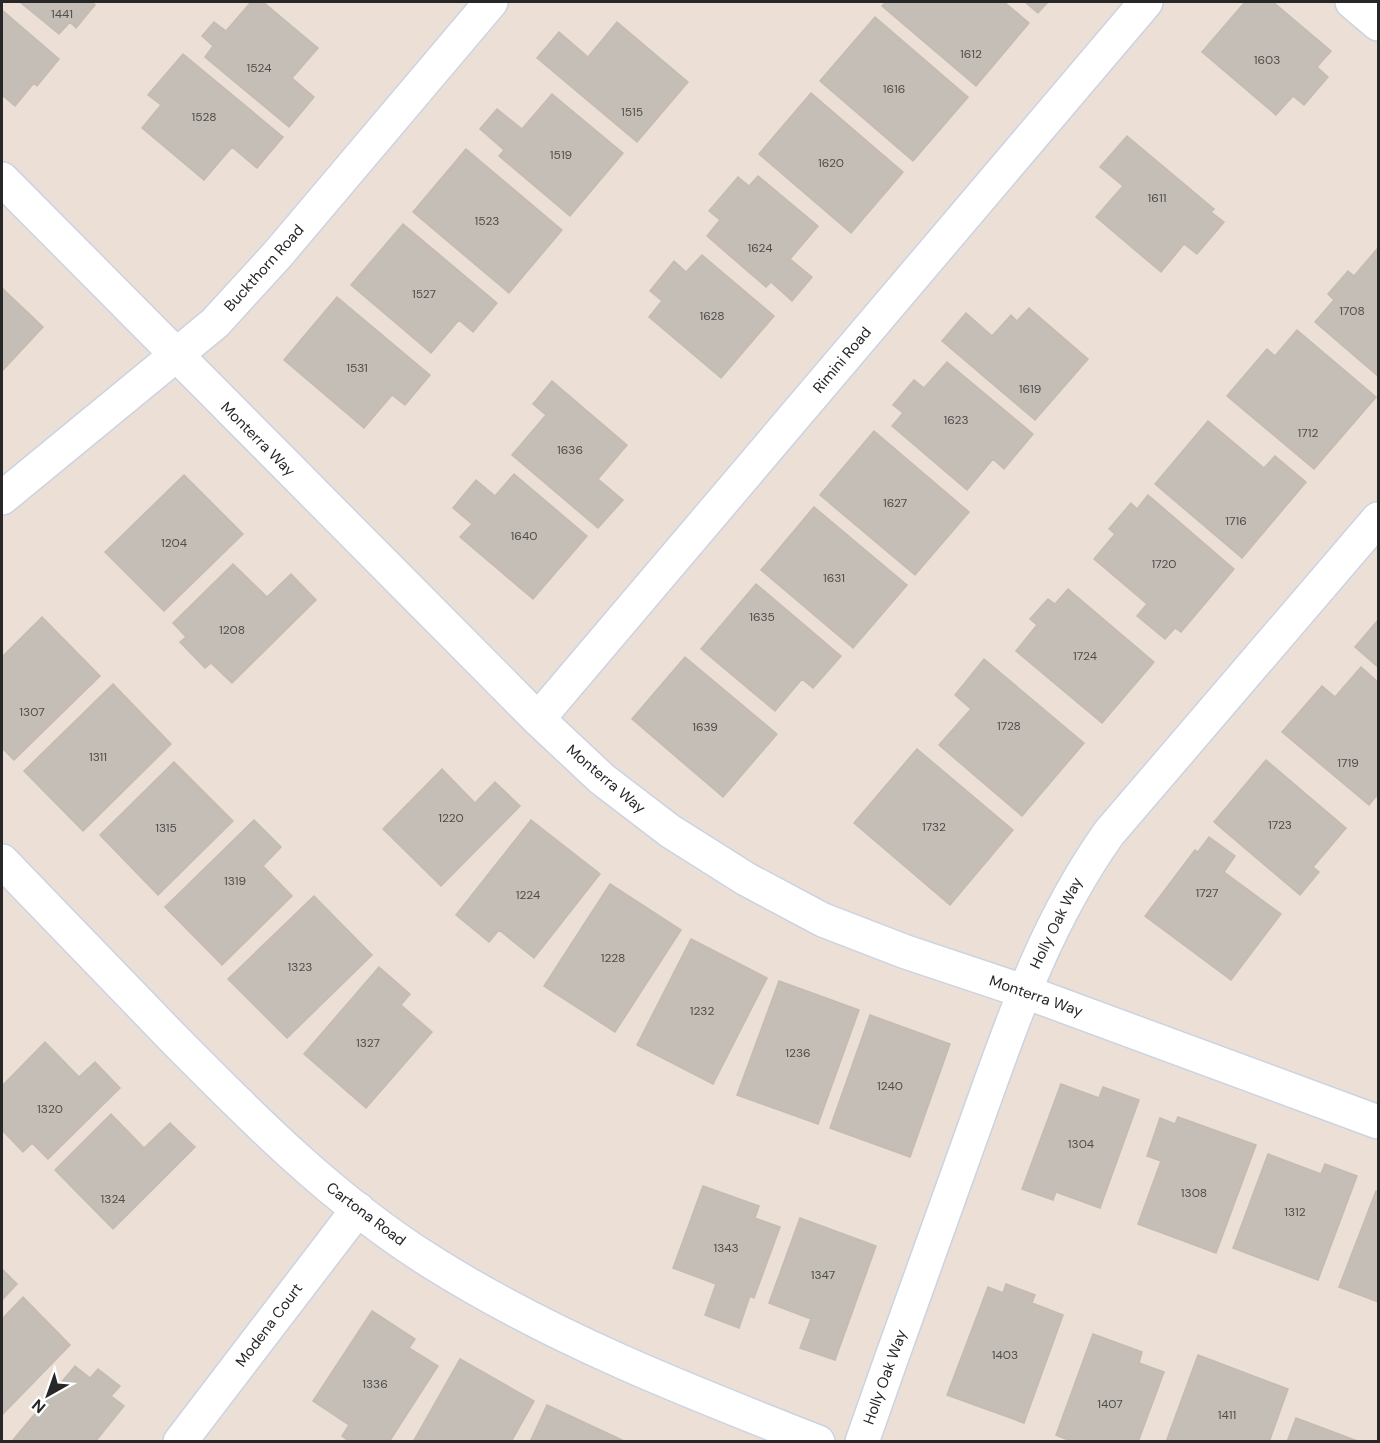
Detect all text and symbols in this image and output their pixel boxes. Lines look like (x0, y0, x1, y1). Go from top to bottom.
house number: 1441 (51, 6, 73, 22)
house number: 1612 (960, 46, 982, 62)
house number: 1603 (1254, 52, 1280, 68)
house number: 1524 (247, 60, 271, 76)
house number: 1616 (883, 81, 905, 97)
house number: 1515 (621, 104, 643, 120)
house number: 1528 (192, 109, 216, 125)
house number: 1519 (550, 147, 572, 163)
house number: 1620 (818, 155, 844, 171)
house number: 1611 (1148, 190, 1166, 206)
house number: 1523 (475, 213, 499, 229)
street label: Buckthorn Road (220, 220, 308, 316)
house number: 1624 (748, 240, 772, 256)
house number: 1527 (412, 286, 436, 302)
house number: 1708 (1339, 303, 1365, 319)
house number: 1628 (700, 308, 724, 324)
street label: Rimini Road (808, 323, 876, 397)
house number: 1531 (346, 360, 368, 376)
house number: 1619 (1019, 381, 1041, 397)
street label: Monterra Way (216, 397, 300, 481)
house number: 1623 (944, 412, 968, 428)
house number: 1712 (1298, 425, 1319, 441)
house number: 1636 (557, 442, 583, 458)
house number: 1627 (883, 495, 907, 511)
house number: 1716 (1225, 513, 1247, 529)
house number: 1640 (511, 528, 537, 544)
house number: 1204 (161, 535, 187, 551)
house number: 1720 (1152, 556, 1176, 572)
house number: 1631 (823, 570, 845, 586)
house number: 1635 (749, 609, 775, 625)
house number: 1208 (219, 622, 245, 638)
house number: 1724 (1073, 648, 1097, 664)
house number: 1307 (19, 704, 45, 720)
house number: 1728 (997, 718, 1021, 734)
house number: 1639 (692, 719, 718, 735)
street label: Monterra Way (562, 740, 650, 818)
house number: 1311 (89, 749, 107, 765)
house number: 1719 (1337, 755, 1359, 771)
house number: 1220 (438, 810, 464, 826)
house number: 1723 (1268, 817, 1292, 833)
house number: 1732 (922, 819, 946, 835)
house number: 1315 (155, 820, 177, 836)
house number: 1319 (224, 873, 246, 889)
street label: Holly Oak Way (1025, 873, 1087, 972)
house number: 1727 (1196, 885, 1218, 901)
house number: 1224 (516, 887, 540, 903)
house number: 1228 (601, 950, 625, 966)
house number: 1323 (288, 959, 312, 975)
street label: Monterra Way (987, 971, 1086, 1022)
house number: 1232 (690, 1003, 714, 1019)
house number: 1327 (356, 1035, 380, 1051)
house number: 1236 (785, 1045, 811, 1061)
house number: 1240 (877, 1078, 903, 1094)
house number: 1320 (37, 1101, 63, 1117)
house number: 1304 (1068, 1136, 1094, 1152)
street label: Cartona Road (322, 1178, 410, 1250)
house number: 1308 (1181, 1185, 1207, 1201)
house number: 1324 (101, 1191, 125, 1207)
house number: 1312 (1284, 1204, 1306, 1220)
house number: 1343 (713, 1240, 739, 1256)
house number: 1347 (811, 1267, 835, 1283)
street label: Modena Court (231, 1279, 307, 1371)
street label: Holly Oak Way (859, 1326, 912, 1427)
house number: 1403 (992, 1347, 1018, 1363)
north arrow (18, 1365, 78, 1425)
house number: 1336 (362, 1376, 388, 1392)
text: N (27, 1394, 50, 1418)
house number: 1407 (1097, 1396, 1123, 1412)
house number: 1411 (1218, 1407, 1236, 1423)

